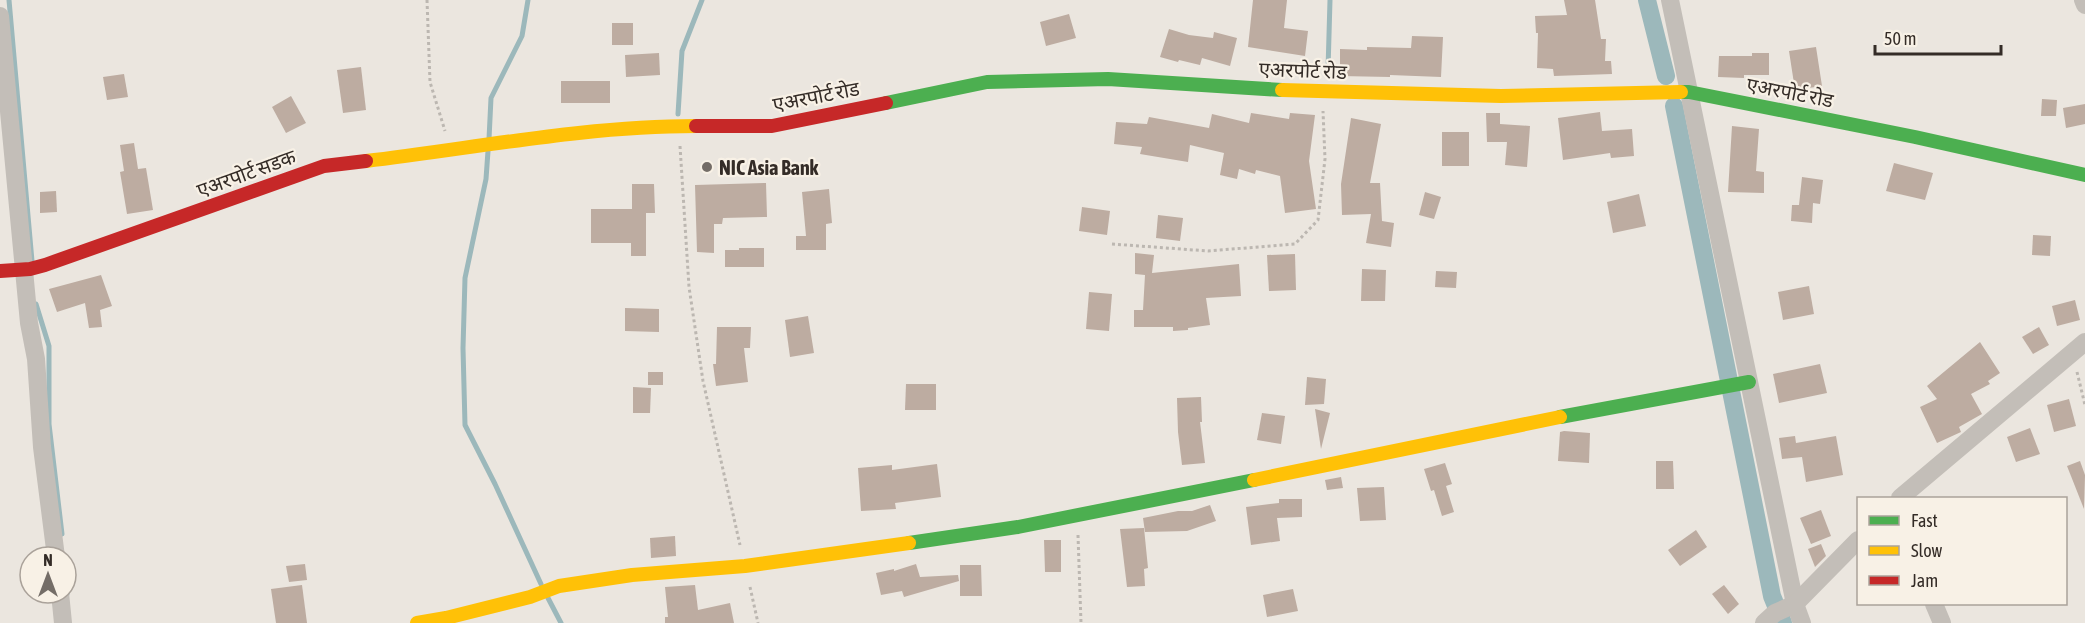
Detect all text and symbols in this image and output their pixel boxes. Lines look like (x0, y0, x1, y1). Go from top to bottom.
scale bar (1875, 18, 2001, 56)
text: 50 m (1884, 28, 1916, 49)
street label: एअरपोर्ट रोड (1259, 57, 1348, 83)
street label: एअरपोर्ट रोड (1745, 72, 1836, 112)
street label: एअरपोर्ट रोड (771, 76, 862, 116)
street label: एअरपोर्ट सडक (193, 144, 299, 202)
place label: NIC Asia Bank (719, 156, 819, 179)
marker: NIC Asia Bank (700, 160, 714, 174)
legend (1857, 497, 2067, 605)
text: Fast (1911, 510, 1938, 531)
text: Slow (1911, 540, 1942, 561)
north arrow (18, 545, 78, 605)
text: N (43, 551, 53, 569)
text: Jam (1911, 570, 1938, 591)

